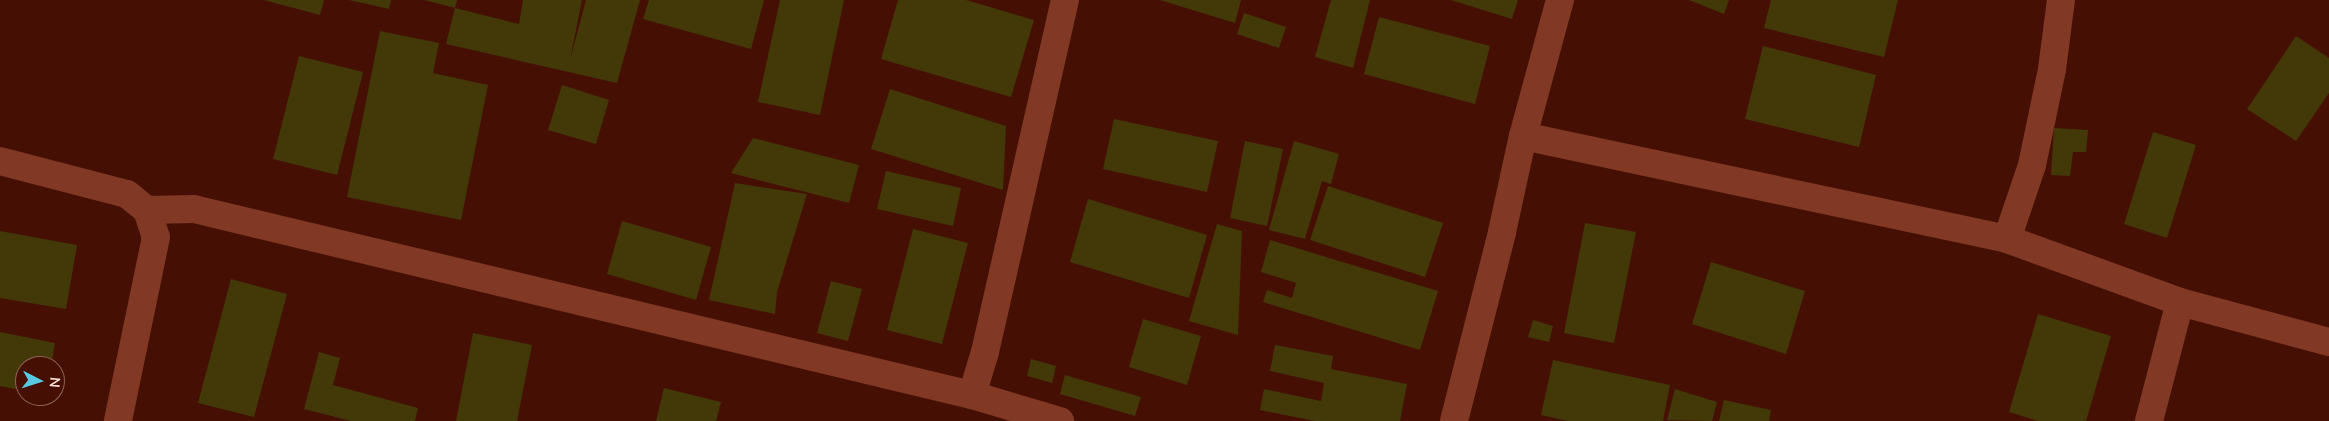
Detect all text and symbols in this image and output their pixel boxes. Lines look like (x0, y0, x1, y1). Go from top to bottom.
north arrow (15, 356, 65, 406)
text: N (45, 376, 64, 388)

